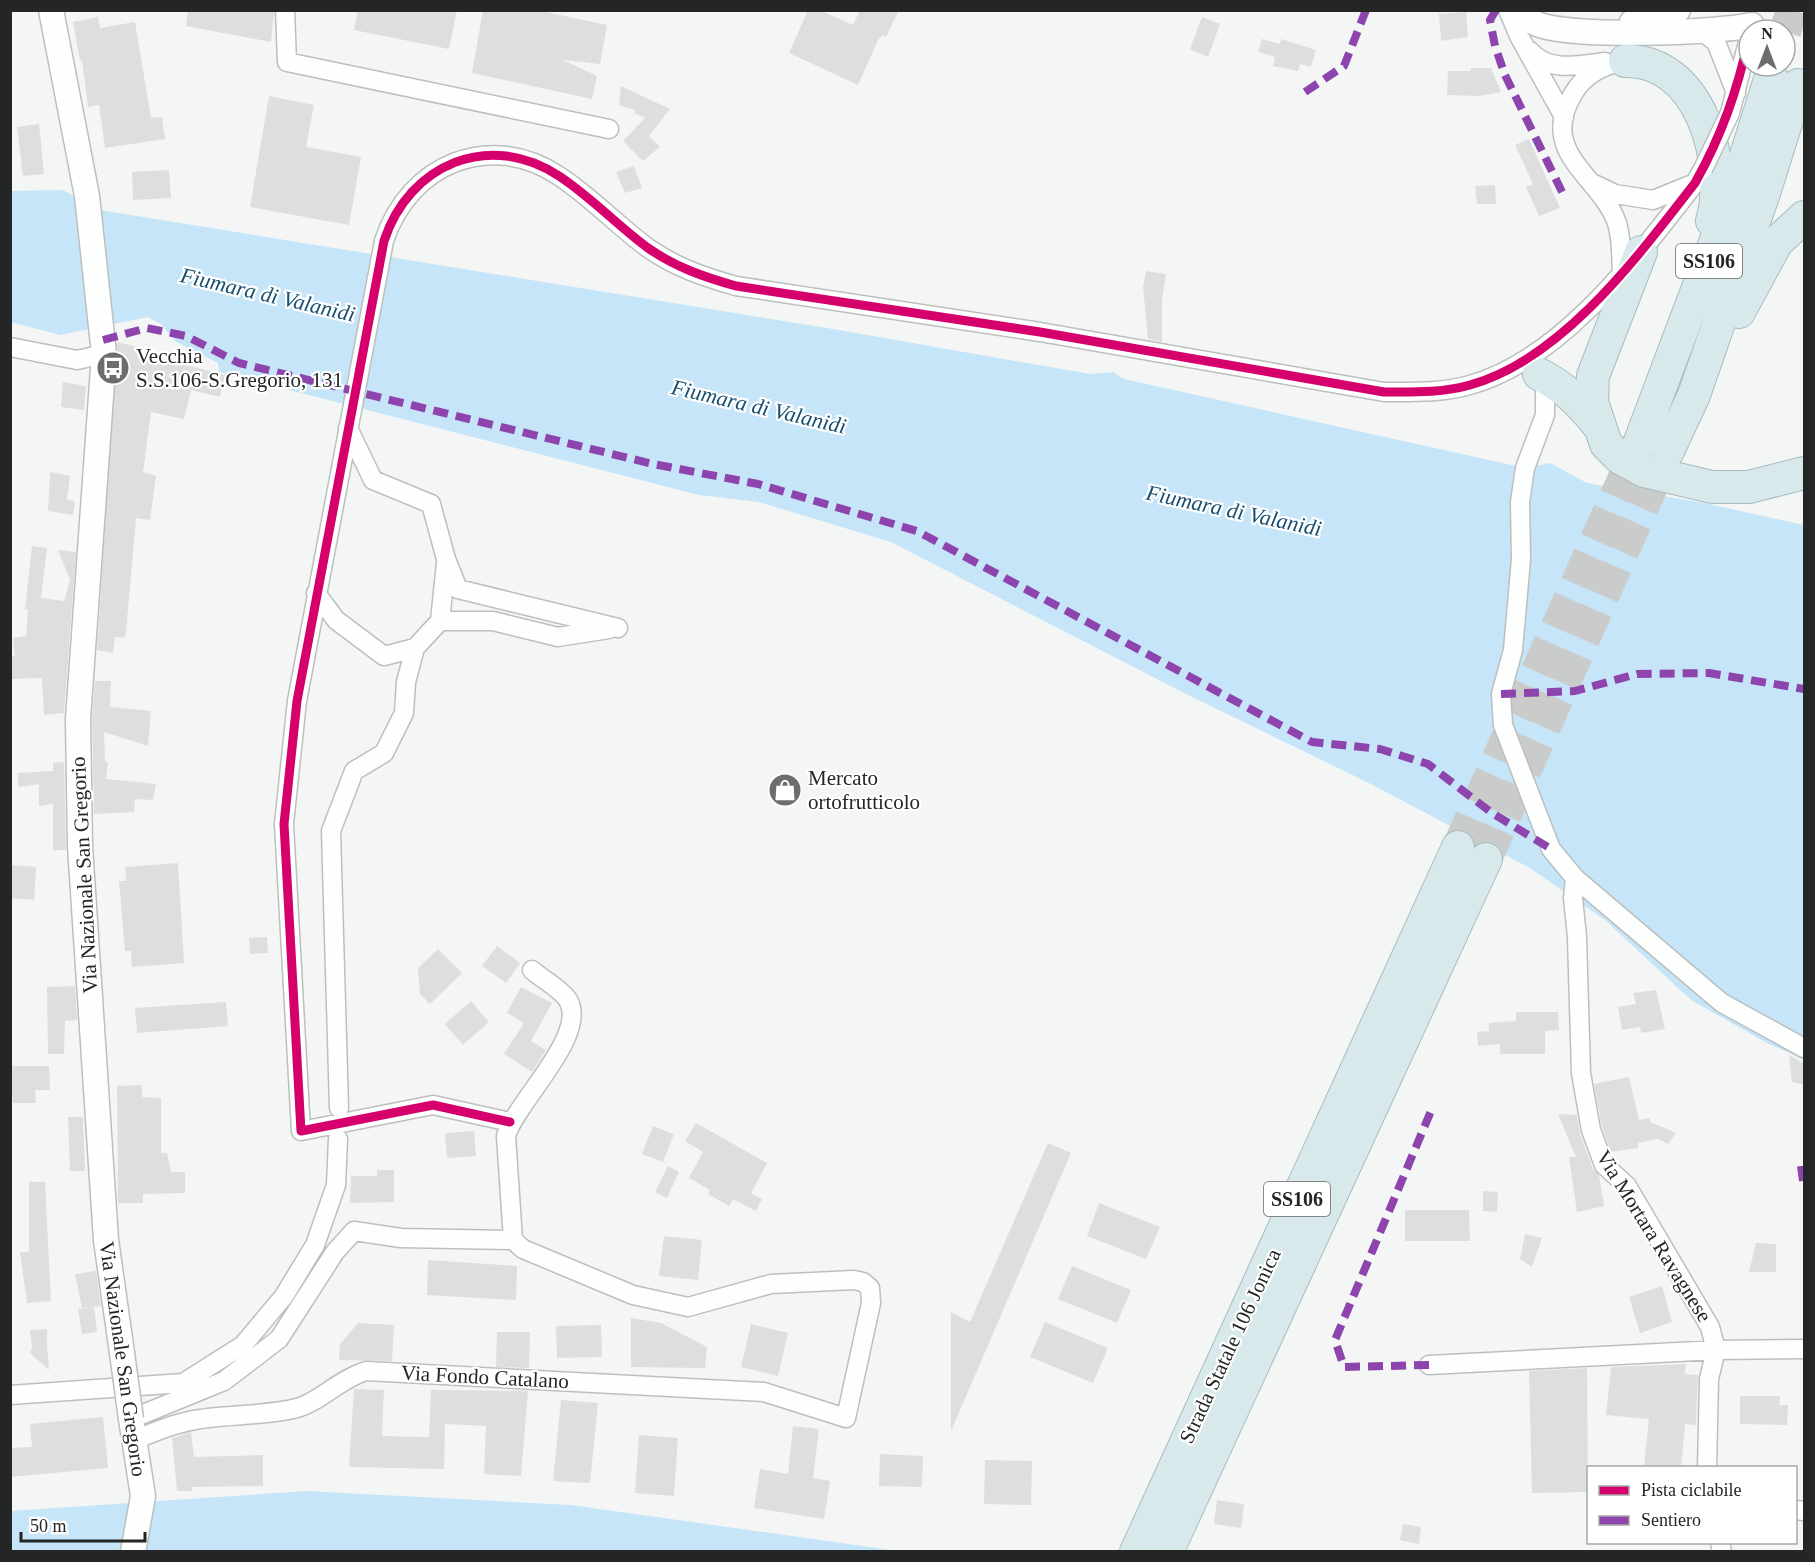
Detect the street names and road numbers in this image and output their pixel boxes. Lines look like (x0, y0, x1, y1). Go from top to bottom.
road number: SS106 (1676, 244, 1742, 278)
street label: Via Nazionale San Gregorio (66, 756, 102, 994)
street label: Via Mortara Ravagnese (1591, 1146, 1717, 1326)
road number: SS106 (1264, 1182, 1330, 1216)
street label: Via Nazionale San Gregorio (95, 1240, 151, 1478)
street label: Strada Statale 106 Jonica (1174, 1244, 1286, 1447)
street label: Via Fondo Catalano (401, 1361, 569, 1393)

